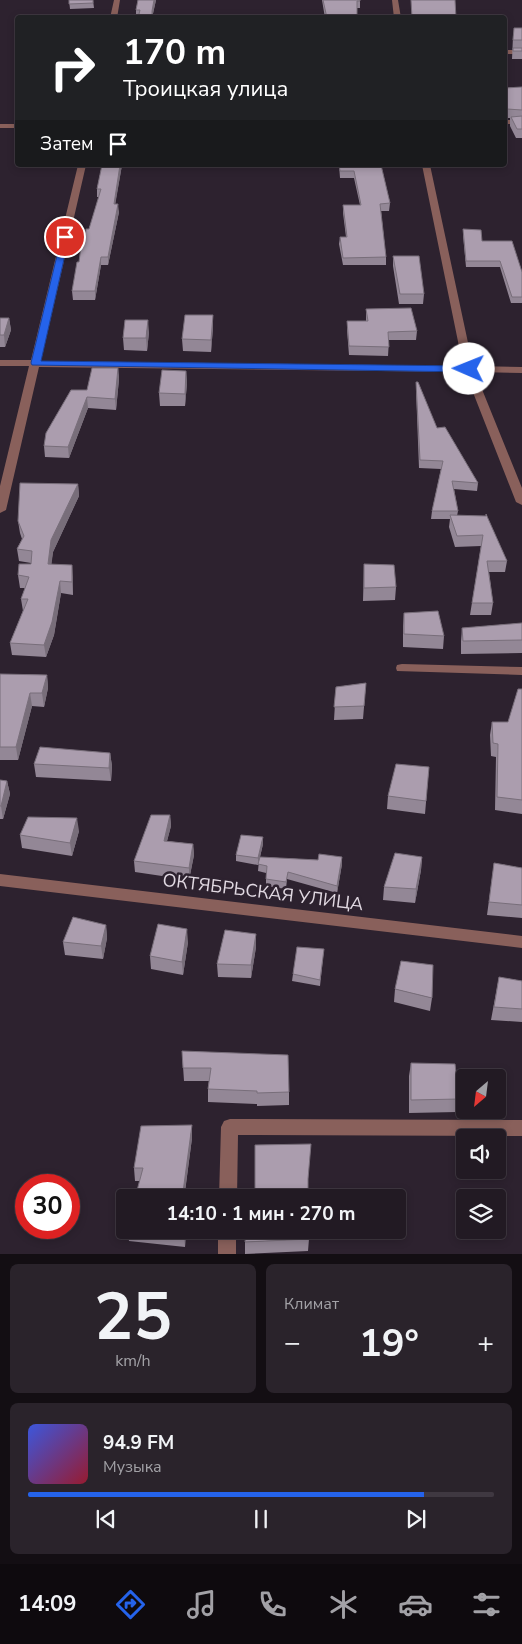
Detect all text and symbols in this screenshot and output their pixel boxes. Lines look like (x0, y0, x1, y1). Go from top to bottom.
text: 170 m (123, 29, 226, 76)
icon: right (40, 35, 105, 100)
text: Троицкая улица (123, 74, 288, 104)
icon: arrive (104, 130, 132, 158)
text: Затем (40, 131, 94, 157)
pin (44, 216, 86, 258)
icon: arrive (51, 223, 79, 251)
position arrow (442, 342, 494, 394)
street label: ОКТЯБРЬСКАЯ УЛИЦА (161, 868, 365, 916)
north arrow (456, 1069, 506, 1119)
map controls (456, 1069, 506, 1239)
button: sound (456, 1129, 506, 1179)
speed limit sign: 30 (15, 1174, 80, 1239)
button: layers (456, 1189, 506, 1239)
text: 14:10 · 1 мин · 270 m (167, 1201, 355, 1227)
text: 25 (94, 1273, 172, 1362)
text: Климат (284, 1293, 339, 1315)
text: 19° (359, 1318, 419, 1369)
text: − (284, 1324, 301, 1362)
text: + (477, 1324, 494, 1362)
text: km/h (115, 1350, 151, 1372)
text: 94.9 FM (103, 1430, 174, 1456)
text: Музыка (103, 1456, 162, 1478)
icon: previous (92, 1505, 120, 1533)
icon: pause (247, 1505, 275, 1533)
icon: next (402, 1505, 430, 1533)
icon: directions (113, 1587, 148, 1622)
icon: music (184, 1587, 219, 1622)
icon: phone (255, 1587, 290, 1622)
icon: climate (326, 1587, 361, 1622)
icon: car (398, 1587, 433, 1622)
icon: filters (469, 1587, 504, 1622)
text: 14:09 (18, 1589, 76, 1619)

